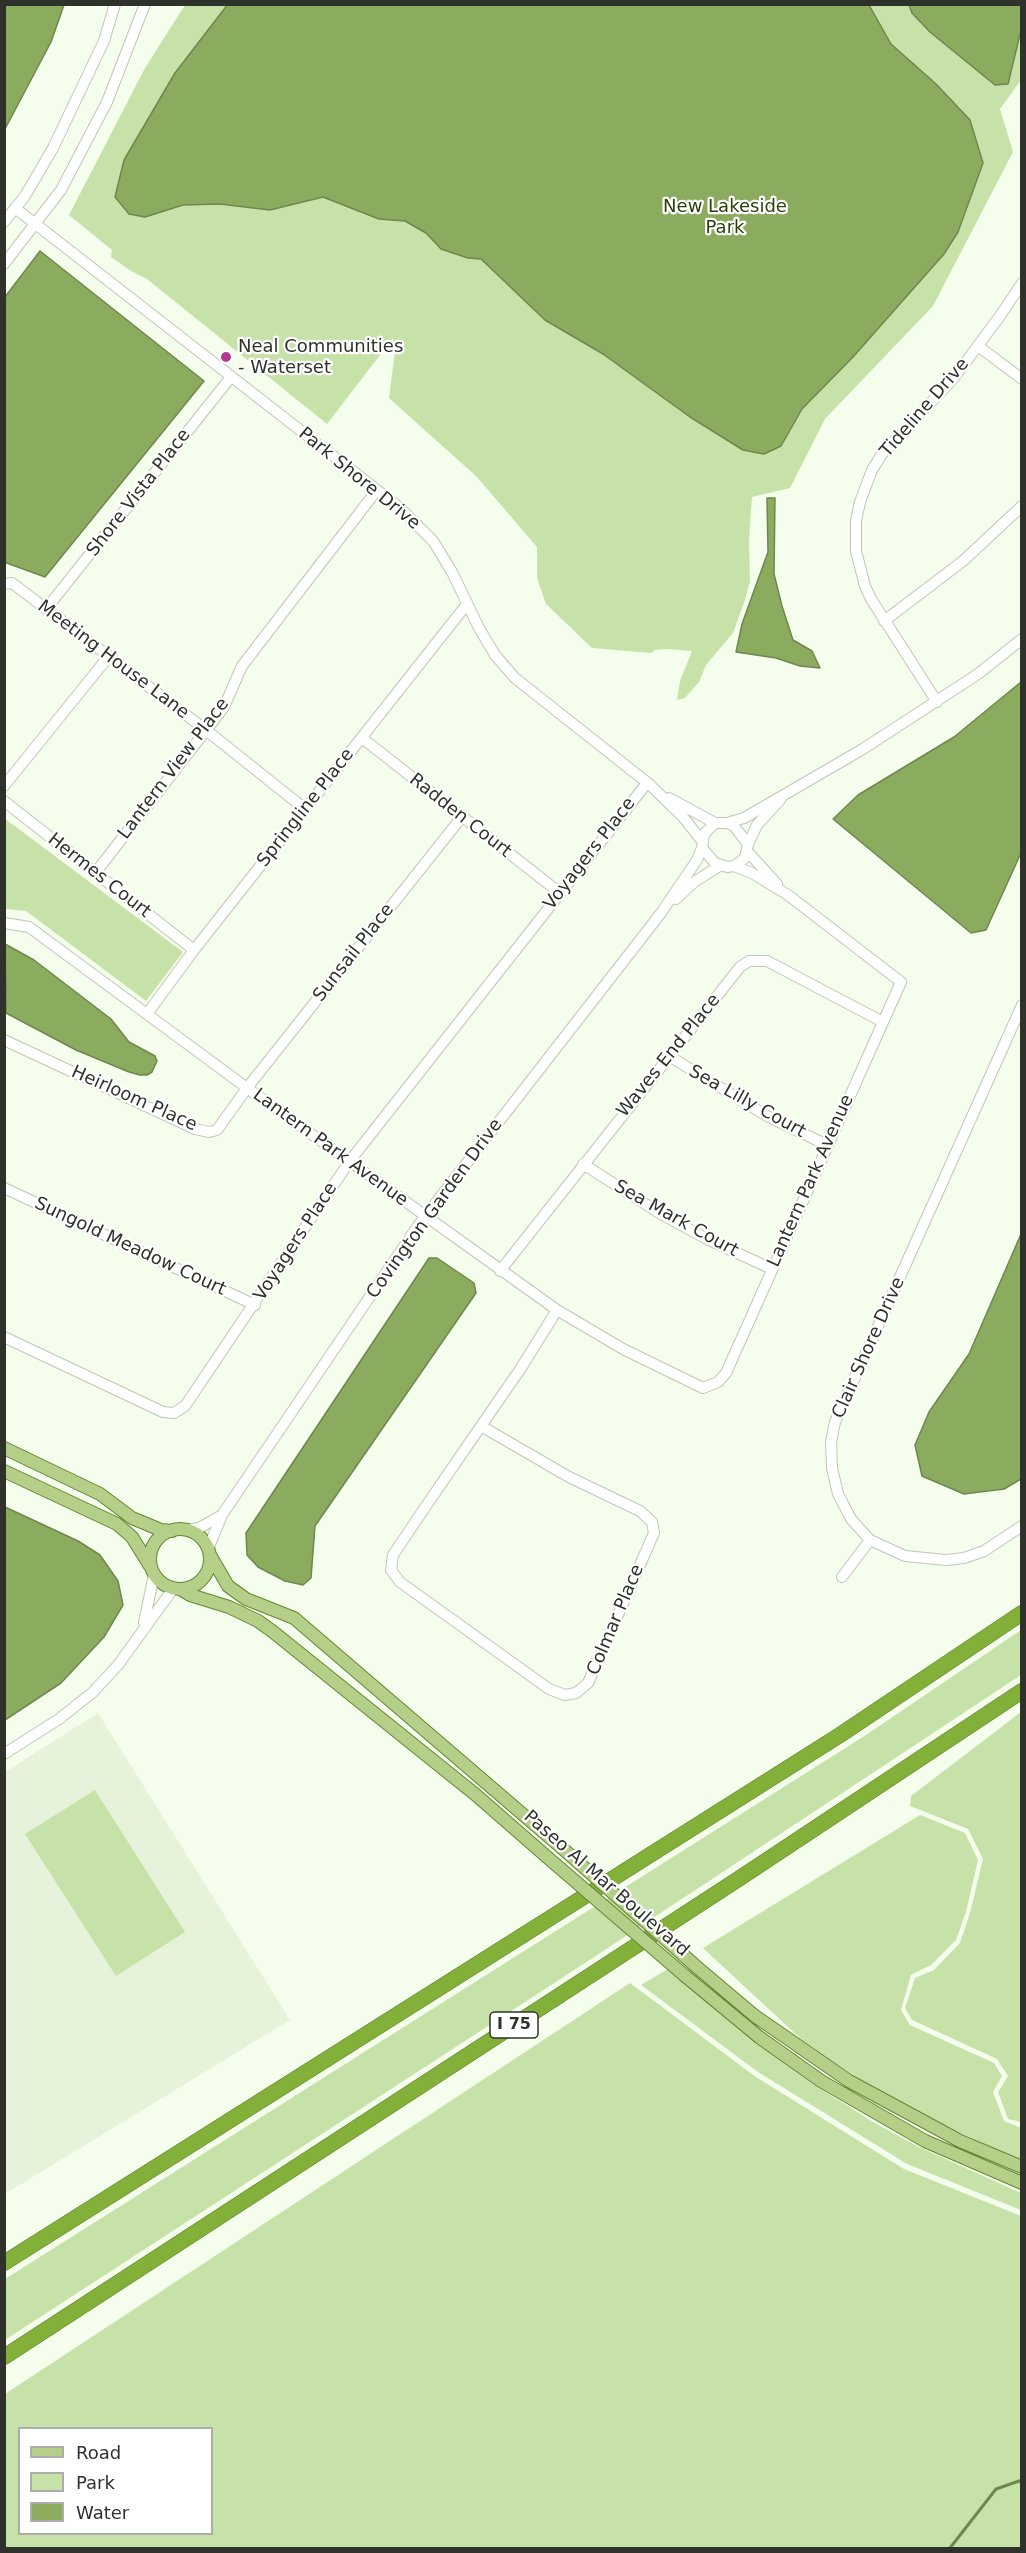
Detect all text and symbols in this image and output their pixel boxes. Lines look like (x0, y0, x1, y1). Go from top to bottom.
park label: New Lakeside Park (663, 196, 787, 238)
place label: Neal Communities - Waterset (238, 336, 403, 378)
marker: Neal Communities - Waterset (219, 350, 233, 364)
street label: Tideline Drive (876, 354, 974, 462)
street label: Park Shore Drive (294, 423, 424, 535)
street label: Shore Vista Place (83, 425, 195, 561)
street label: Meeting House Lane (33, 596, 193, 724)
street label: Lantern View Place (114, 694, 234, 844)
street label: Springline Place (253, 745, 359, 871)
street label: Radden Court (405, 769, 515, 863)
street label: Voyagers Place (539, 794, 641, 914)
street label: Hermes Court (43, 829, 155, 923)
street label: Sunsail Place (309, 900, 399, 1006)
street label: Waves End Place (613, 990, 725, 1122)
street label: Sea Lilly Court (685, 1061, 809, 1143)
street label: Heirloom Place (68, 1062, 200, 1136)
street label: Lantern Park Avenue (248, 1085, 412, 1211)
street label: Lantern Park Avenue (763, 1092, 859, 1270)
street label: Covington Garden Drive (363, 1115, 507, 1303)
street label: Sea Mark Court (610, 1176, 742, 1262)
street label: Voyagers Place (250, 1179, 342, 1305)
street label: Sungold Meadow Court (31, 1193, 229, 1301)
street label: Clair Shore Drive (828, 1274, 910, 1422)
street label: Colmar Place (583, 1561, 649, 1679)
street label: Paseo Al Mar Boulevard (519, 1806, 693, 1962)
road number: I 75 (490, 2012, 538, 2038)
legend (18, 2427, 213, 2535)
text: Road (76, 2442, 121, 2463)
text: Park (76, 2472, 115, 2493)
text: Water (76, 2502, 129, 2523)

